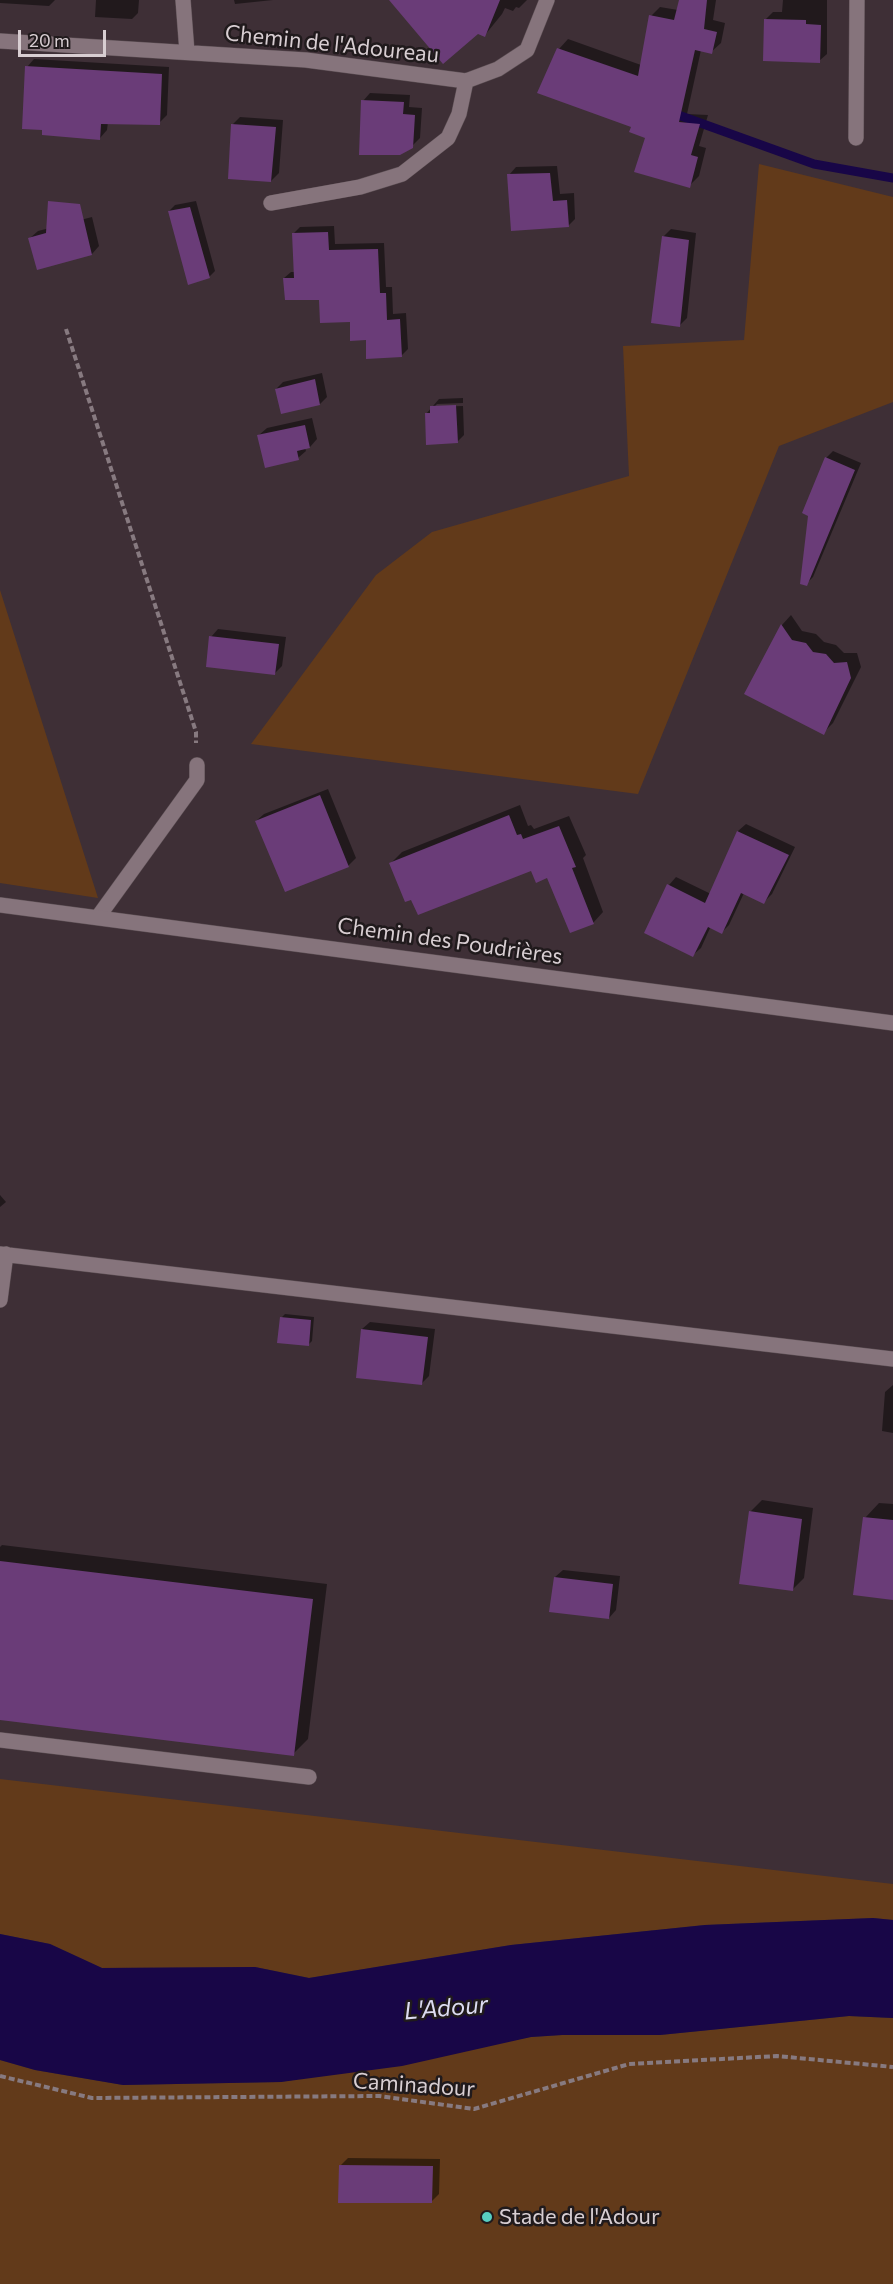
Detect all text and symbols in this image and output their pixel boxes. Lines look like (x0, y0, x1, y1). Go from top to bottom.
scale bar (21, 18, 110, 56)
street label: Chemin de l'Adoureau (224, 20, 440, 68)
text: 20 m (29, 29, 70, 51)
street label: Chemin des Poudrières (336, 912, 564, 970)
water label: L'Adour (403, 1990, 489, 2026)
street label: Caminadour (352, 2068, 476, 2102)
place label: Stade de l'Adour (499, 2204, 660, 2230)
marker: Stade de l'Adour (480, 2210, 494, 2224)

